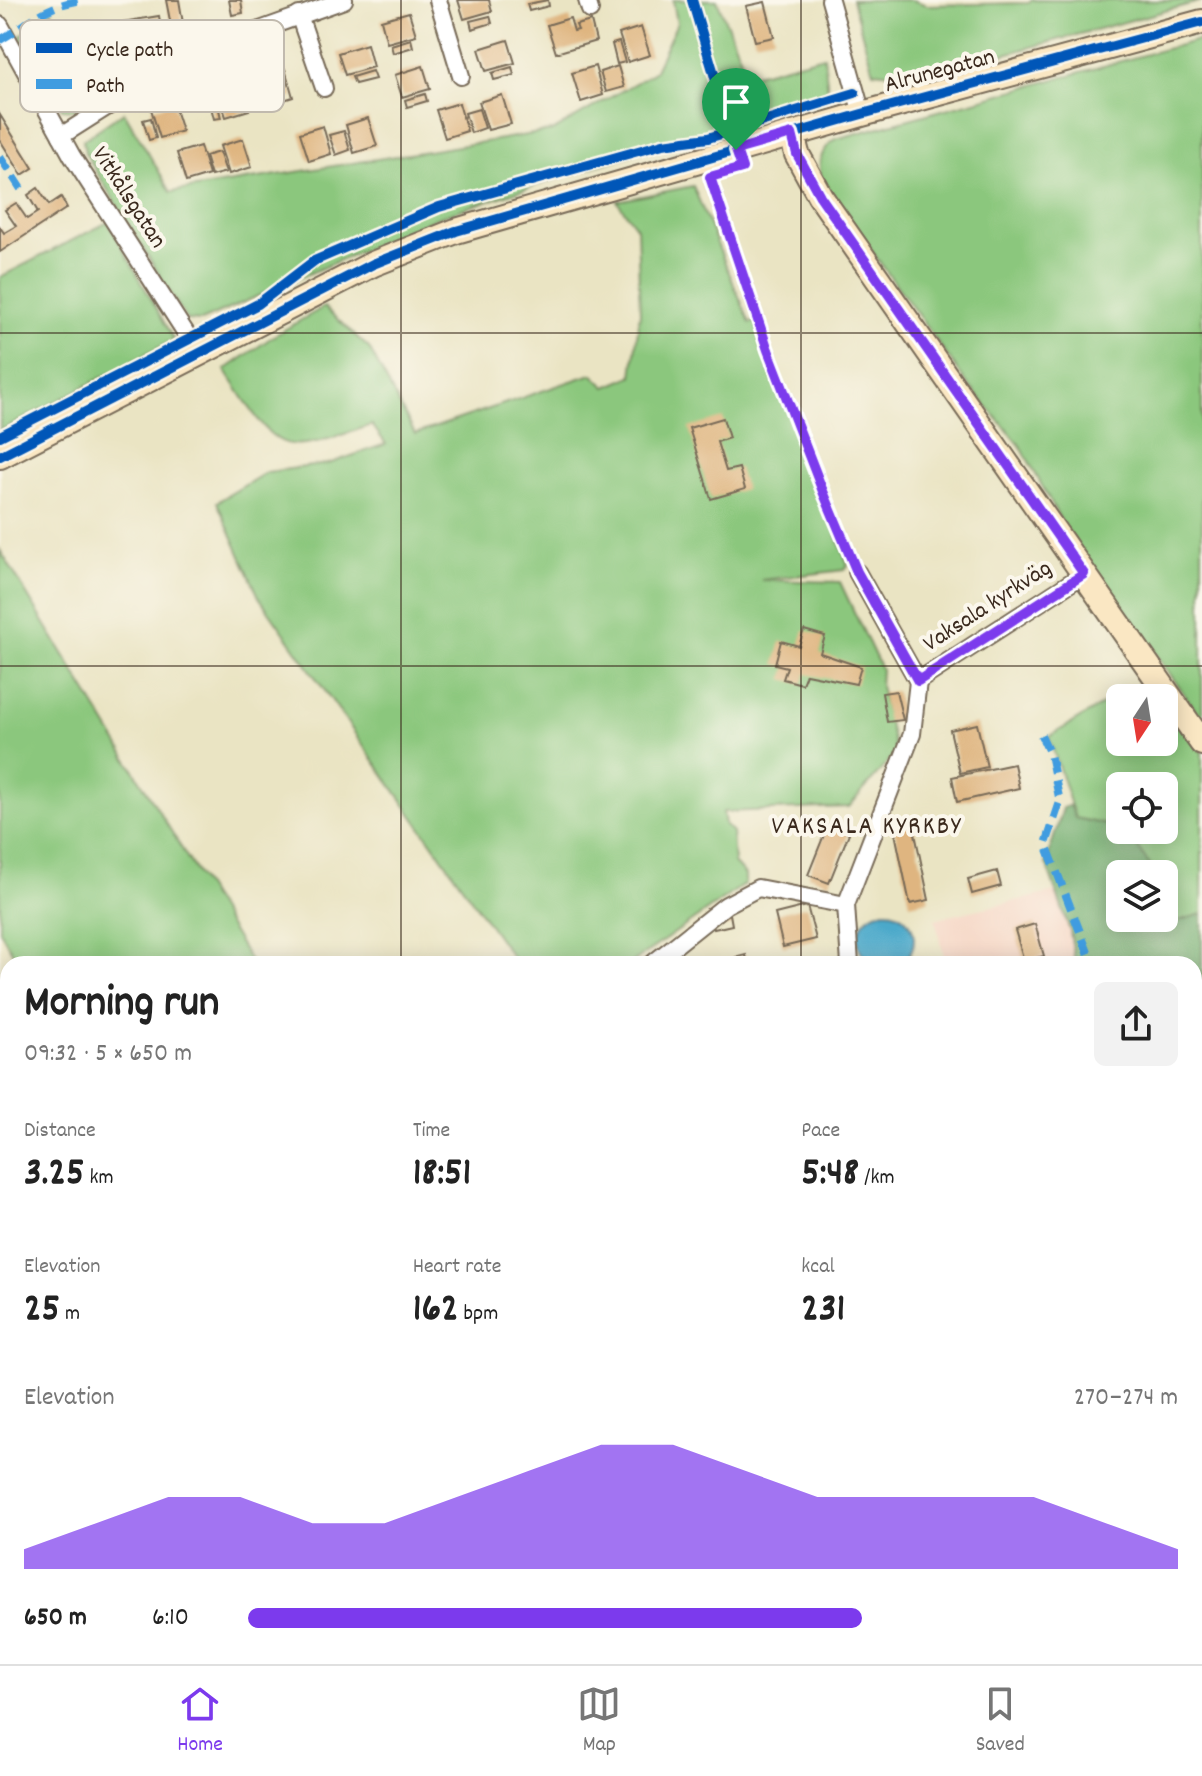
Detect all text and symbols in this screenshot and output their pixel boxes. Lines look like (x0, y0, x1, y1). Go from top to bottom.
legend (20, 20, 284, 112)
text: Cycle path (86, 36, 173, 67)
street label: Alrunegatan (881, 41, 999, 103)
pin (702, 68, 770, 150)
text: Path (86, 72, 125, 103)
icon: arrive (714, 80, 758, 124)
street label: Vitkålsgatan (82, 140, 174, 256)
street label: Vaksala kyrkväg (917, 553, 1059, 661)
north arrow (1106, 684, 1178, 756)
map controls (1106, 684, 1178, 932)
button: locate (1106, 772, 1178, 844)
district label: VAKSALA KYRKBY (771, 809, 963, 846)
button: layers (1106, 860, 1178, 932)
text: Morning run (24, 974, 219, 1037)
button: share (1094, 982, 1178, 1066)
text: 09:32 · 5 × 650 m (24, 1036, 192, 1073)
text: Distance (24, 1116, 96, 1147)
text: Time (413, 1116, 450, 1147)
text: Pace (801, 1116, 840, 1147)
text: 3.25 (24, 1147, 84, 1204)
text: 18:51 (413, 1147, 471, 1204)
text: 5:48 (801, 1147, 859, 1204)
text: km (84, 1163, 114, 1194)
text: /km (859, 1163, 895, 1194)
text: Elevation (24, 1252, 101, 1283)
text: Heart rate (413, 1252, 502, 1283)
text: kcal (801, 1252, 835, 1283)
text: 25 (24, 1283, 60, 1340)
text: 162 (413, 1283, 459, 1340)
text: 231 (801, 1283, 845, 1340)
text: m (60, 1299, 80, 1330)
text: bpm (459, 1299, 498, 1330)
text: Elevation (24, 1380, 114, 1417)
text: 270–274 m (1074, 1380, 1178, 1417)
text: 650 m (24, 1600, 87, 1637)
text: 6:10 (152, 1600, 189, 1637)
tab: Home (177, 1682, 223, 1761)
tab: Map (577, 1682, 621, 1761)
tab: Saved (976, 1682, 1025, 1761)

